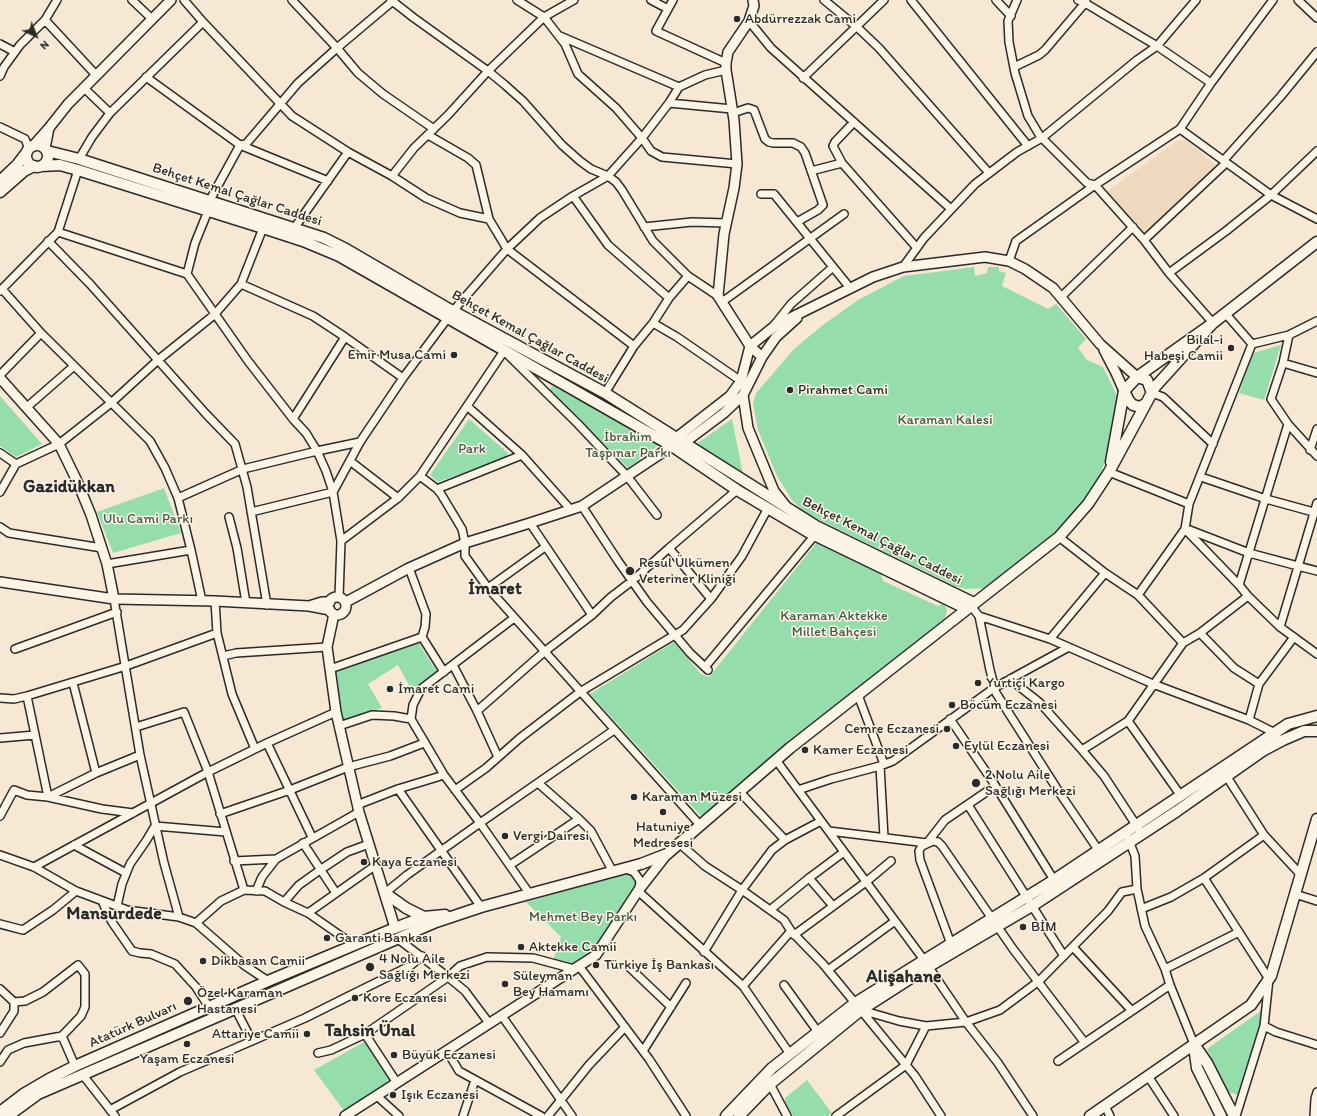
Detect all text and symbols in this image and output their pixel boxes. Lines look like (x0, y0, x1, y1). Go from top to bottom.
place label: Abdürrezzak Cami (745, 11, 856, 27)
marker: Abdürrezzak Cami (732, 14, 742, 24)
north arrow (16, 16, 56, 56)
text: N (37, 38, 52, 52)
street label: Behçet Kemal Çağlar Caddesi (150, 160, 324, 230)
street label: Behçet Kemal Çağlar Caddesi (449, 287, 611, 387)
place label: Bilal-i Habeşi Camii (1144, 332, 1223, 364)
marker: Bilal-i Habeşi Camii (1226, 343, 1236, 353)
place label: Emir Musa Cami (348, 347, 446, 363)
marker: Emir Musa Cami (449, 350, 459, 360)
place label: Pirahmet Cami (798, 382, 888, 398)
marker: Pirahmet Cami (785, 385, 795, 395)
park label: Karaman Kalesi (898, 412, 992, 428)
park label: İbrahim Taşpınar Parkı (585, 429, 671, 462)
park label: Park (458, 441, 486, 457)
district label: Gazidükkan (23, 476, 115, 498)
street label: Behçet Kemal Çağlar Caddesi (799, 493, 965, 589)
park label: Ulu Cami Parkı (103, 511, 193, 527)
place label: Resul Ülkümen Veteriner Kliniği (639, 555, 736, 588)
marker: Resul Ülkümen Veteriner Kliniği (624, 565, 636, 577)
district label: İmaret (468, 578, 522, 600)
park label: Karaman Aktekke Millet Bahçesi (780, 608, 888, 640)
place label: Yurtiçi Kargo (986, 675, 1065, 691)
marker: Yurtiçi Kargo (973, 678, 983, 688)
place label: İmaret Cami (398, 681, 474, 697)
marker: İmaret Cami (385, 684, 395, 694)
place label: Böcüm Eczanesi (960, 697, 1057, 713)
marker: Böcüm Eczanesi (947, 700, 957, 710)
place label: Cemre Eczanesi (844, 721, 939, 737)
marker: Cemre Eczanesi (942, 724, 952, 734)
place label: Eylül Eczanesi (964, 738, 1049, 754)
marker: Eylül Eczanesi (951, 741, 961, 751)
place label: Kamer Eczanesi (813, 742, 908, 758)
marker: Kamer Eczanesi (800, 745, 810, 755)
place label: 2 Nolu Aile Sağlığı Merkezi (985, 767, 1076, 800)
marker: 2 Nolu Aile Sağlığı Merkezi (970, 777, 982, 789)
place label: Karaman Müzesi (642, 789, 742, 805)
marker: Karaman Müzesi (629, 792, 639, 802)
marker: Hatuniye Medresesi (658, 807, 668, 817)
place label: Hatuniye Medresesi (633, 819, 693, 852)
place label: Vergi Dairesi (513, 828, 589, 844)
marker: Vergi Dairesi (500, 831, 510, 841)
place label: Kaya Eczanesi (372, 854, 457, 870)
marker: Kaya Eczanesi (359, 857, 369, 867)
district label: Mansurdede (66, 903, 162, 925)
park label: Mehmet Bey Parkı (529, 909, 637, 925)
place label: BİM (1031, 919, 1057, 935)
marker: BİM (1018, 922, 1028, 932)
place label: Garanti Bankası (335, 930, 432, 946)
marker: Garanti Bankası (322, 933, 332, 943)
place label: Aktekke Camii (529, 939, 617, 955)
marker: Aktekke Camii (516, 942, 526, 952)
place label: 4 Nolu Aile Sağlığı Merkezi (379, 951, 470, 984)
place label: Dikbasan Camii (211, 953, 305, 969)
marker: Dikbasan Camii (198, 956, 208, 966)
place label: Türkiye İş Bankası (604, 957, 714, 973)
marker: Türkiye İş Bankası (591, 960, 601, 970)
marker: 4 Nolu Aile Sağlığı Merkezi (364, 961, 376, 973)
district label: Alişahane (866, 966, 942, 988)
place label: Süleyman Bey Hamamı (513, 968, 589, 1000)
marker: Süleyman Bey Hamamı (500, 979, 510, 989)
place label: Özel Karaman Hastanesi (197, 985, 283, 1018)
place label: Kore Eczanesi (363, 990, 447, 1006)
marker: Kore Eczanesi (350, 993, 360, 1003)
marker: Özel Karaman Hastanesi (182, 995, 194, 1007)
street label: Atatürk Bulvarı (87, 998, 179, 1052)
district label: Tahsin Ünal (325, 1020, 415, 1042)
place label: Attariye Camii (212, 1026, 299, 1042)
marker: Attariye Camii (302, 1029, 312, 1039)
marker: Yaşam Eczanesi (182, 1039, 192, 1049)
place label: Büyük Eczanesi (402, 1047, 496, 1063)
marker: Büyük Eczanesi (389, 1050, 399, 1060)
place label: Yaşam Eczanesi (140, 1051, 234, 1067)
place label: Işık Eczanesi (401, 1087, 479, 1103)
marker: Işık Eczanesi (388, 1090, 398, 1100)

